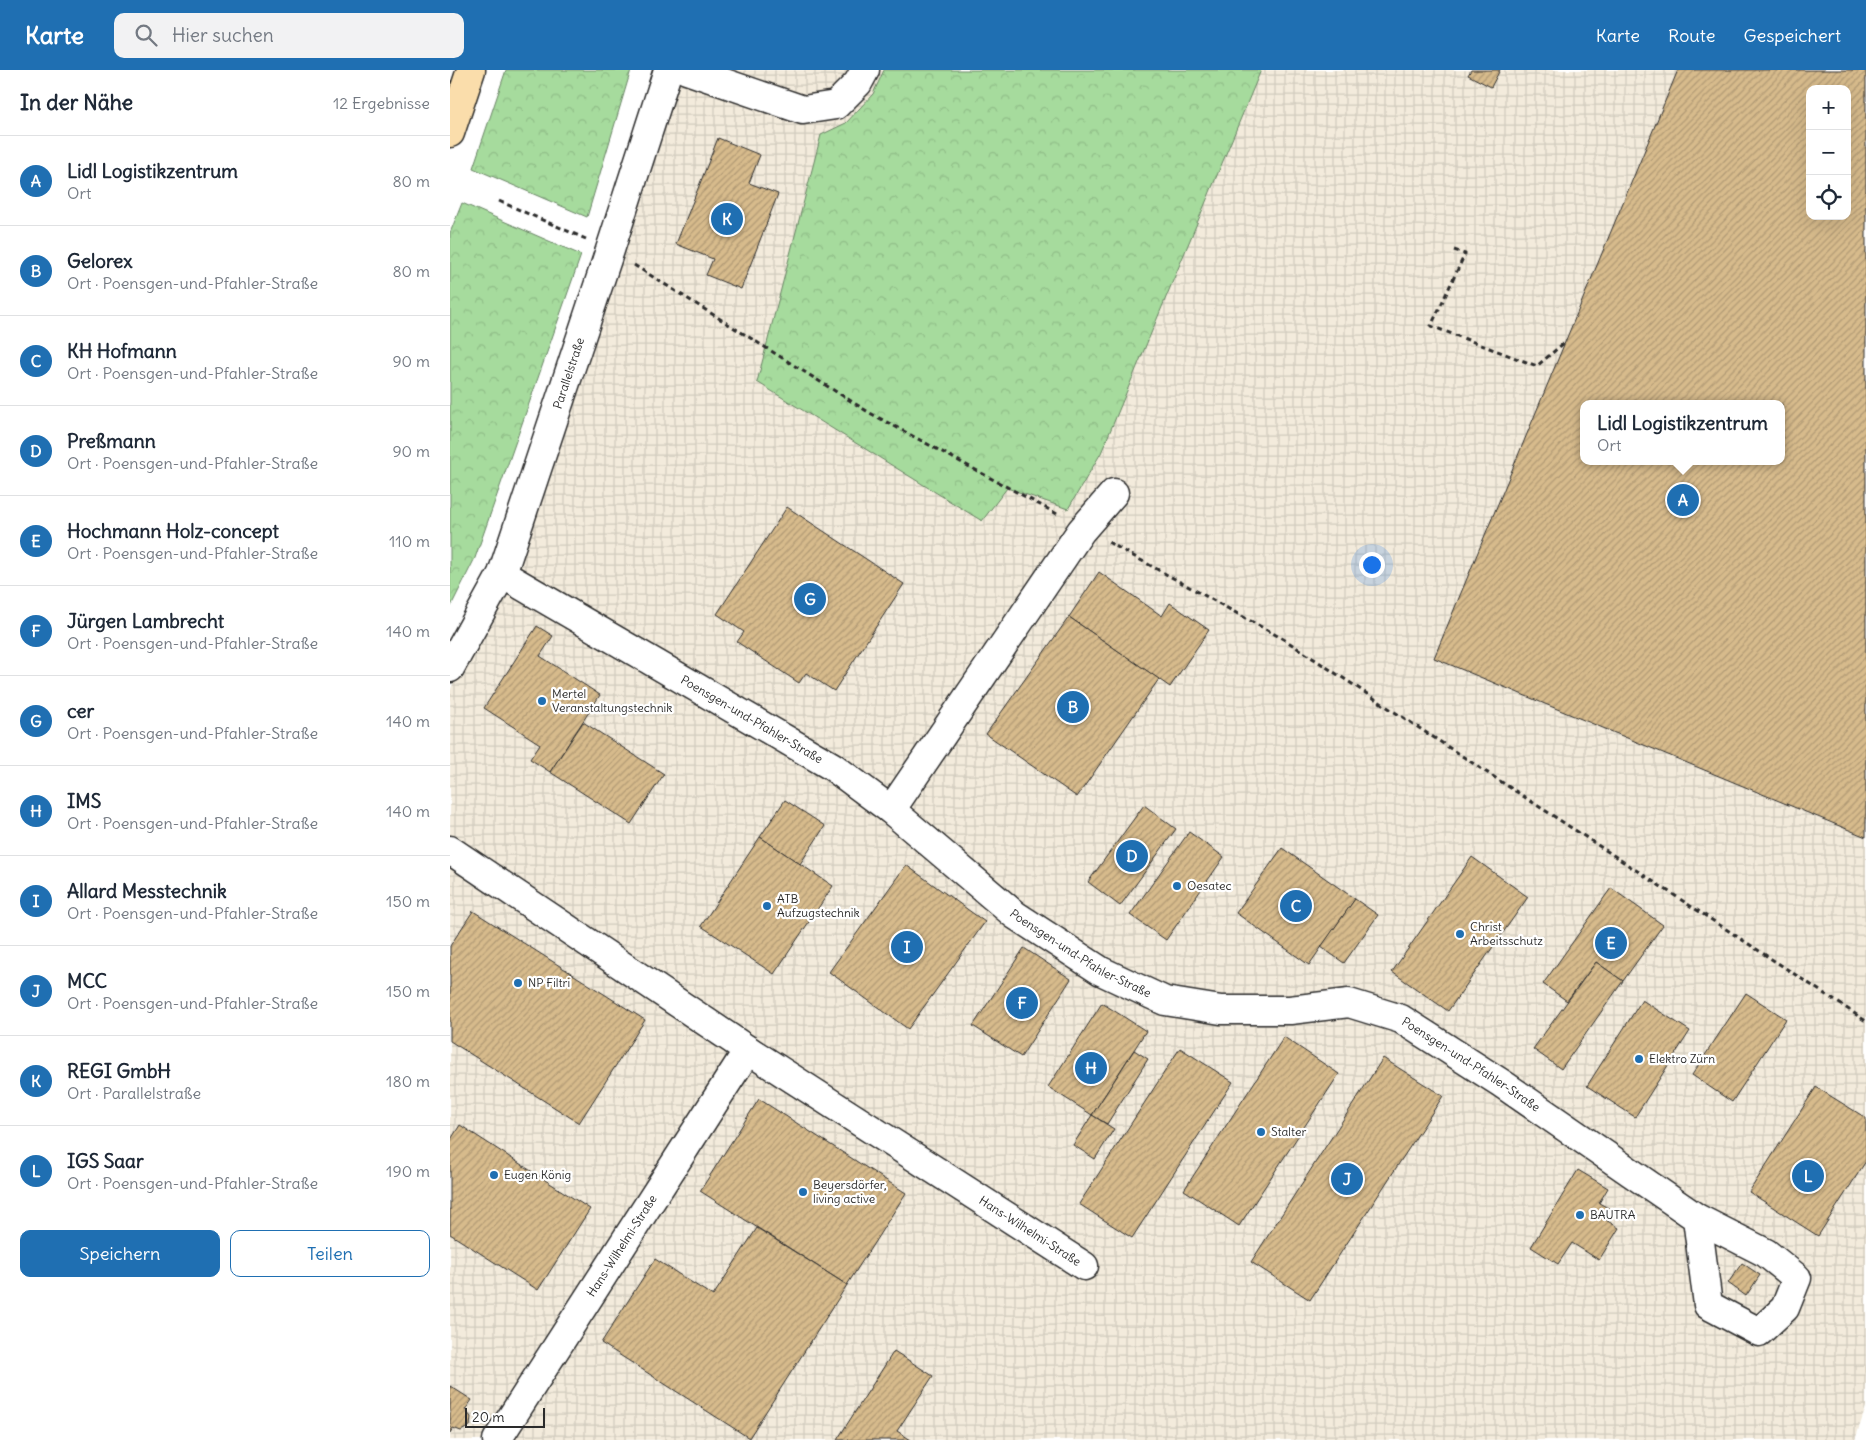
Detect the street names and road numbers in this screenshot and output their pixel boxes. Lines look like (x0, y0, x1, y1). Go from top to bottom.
street label: Parallelstraße (550, 336, 587, 411)
street label: Poensgen-und-Pfahler-Straße (678, 672, 826, 766)
street label: Poensgen-und-Pfahler-Straße (1007, 906, 1154, 1000)
street label: Poensgen-und-Pfahler-Straße (1399, 1014, 1543, 1115)
street label: Hans-Wilhelmi-Straße (583, 1192, 660, 1299)
street label: Hans-Wilhelmi-Straße (976, 1193, 1084, 1269)

